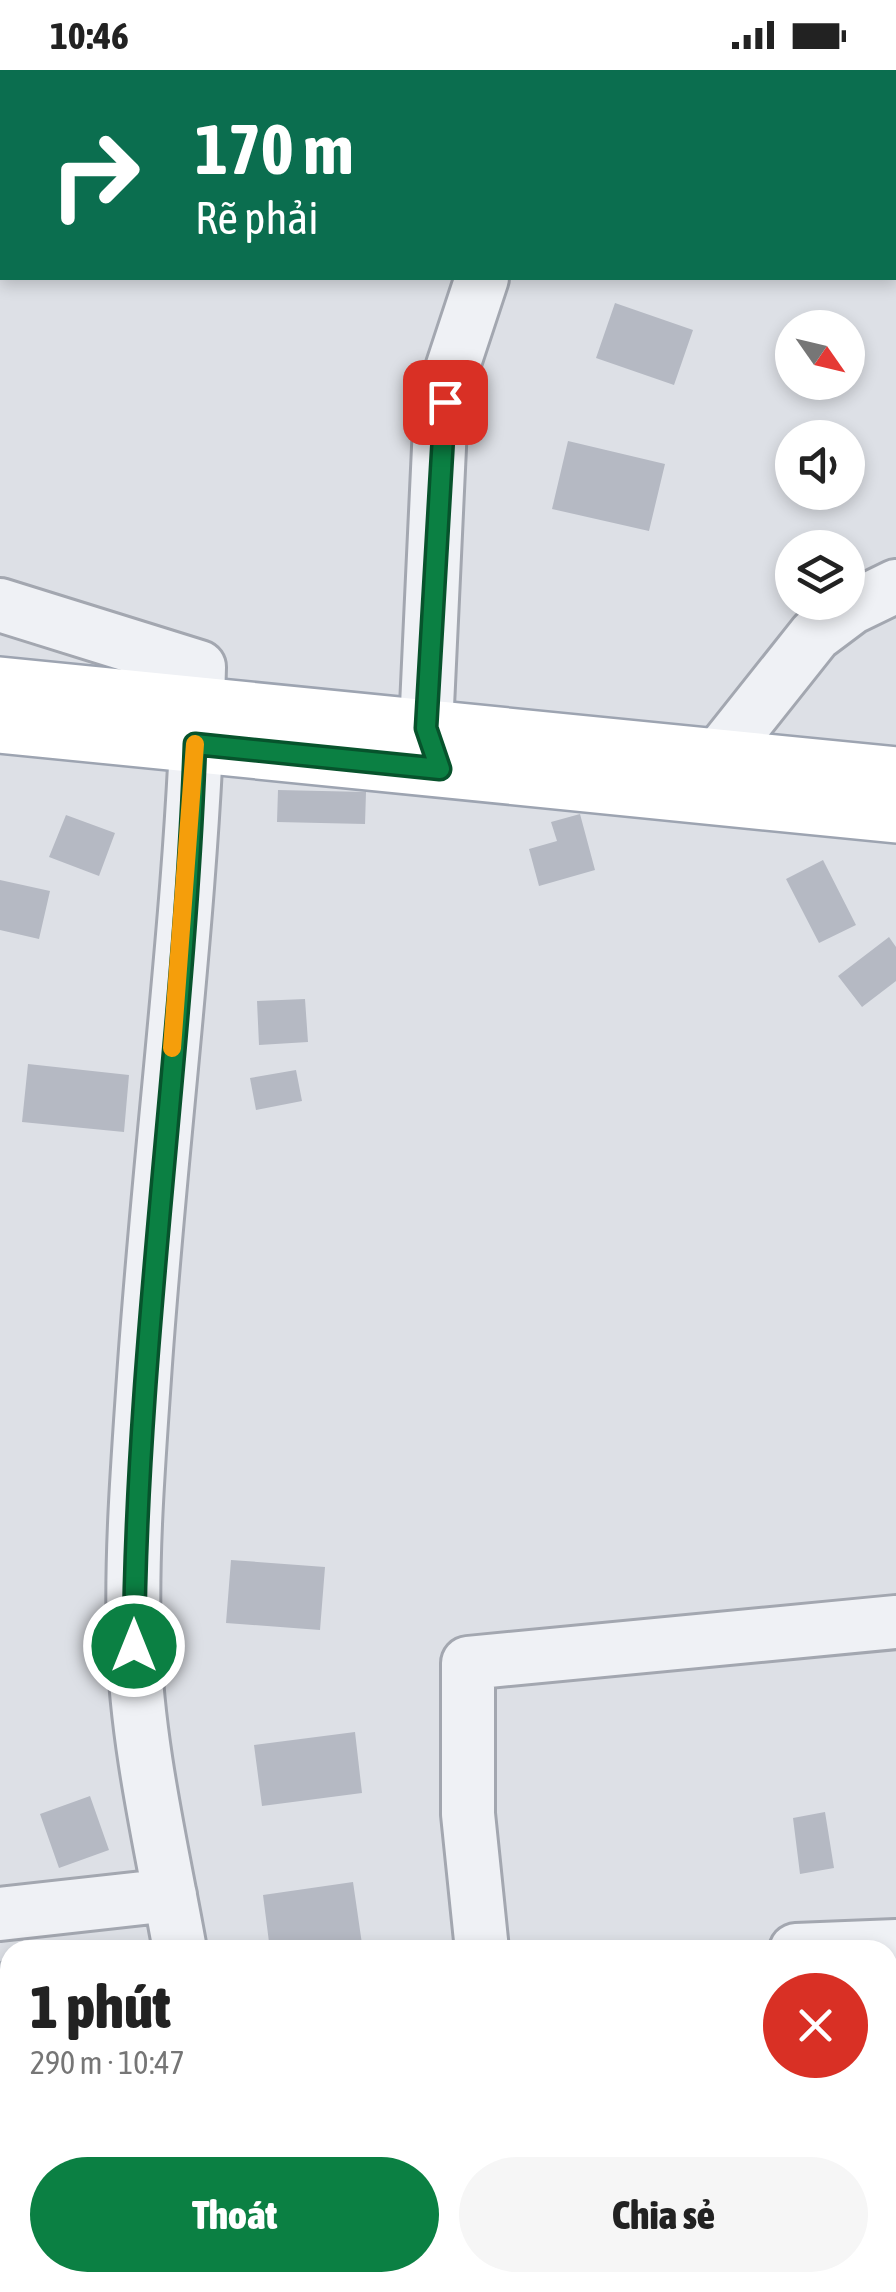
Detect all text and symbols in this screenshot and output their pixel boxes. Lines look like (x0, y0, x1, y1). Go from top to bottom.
text: 10:46 (50, 14, 129, 57)
text: 170 m (195, 109, 354, 189)
icon: right (30, 110, 160, 240)
text: Rẽ phải (195, 192, 319, 244)
north arrow (775, 310, 865, 400)
map controls (775, 310, 865, 620)
pin (403, 360, 488, 445)
icon: arrive (418, 375, 473, 430)
button: sound (775, 420, 865, 510)
button: layers (775, 530, 865, 620)
position arrow (82, 1594, 186, 1698)
text: 1 phút (30, 1972, 170, 2041)
button: close (763, 1973, 868, 2078)
text: 290 m · 10:47 (30, 2044, 185, 2081)
button: Thoát (30, 2157, 439, 2272)
button: Chia sẻ (459, 2157, 868, 2272)

